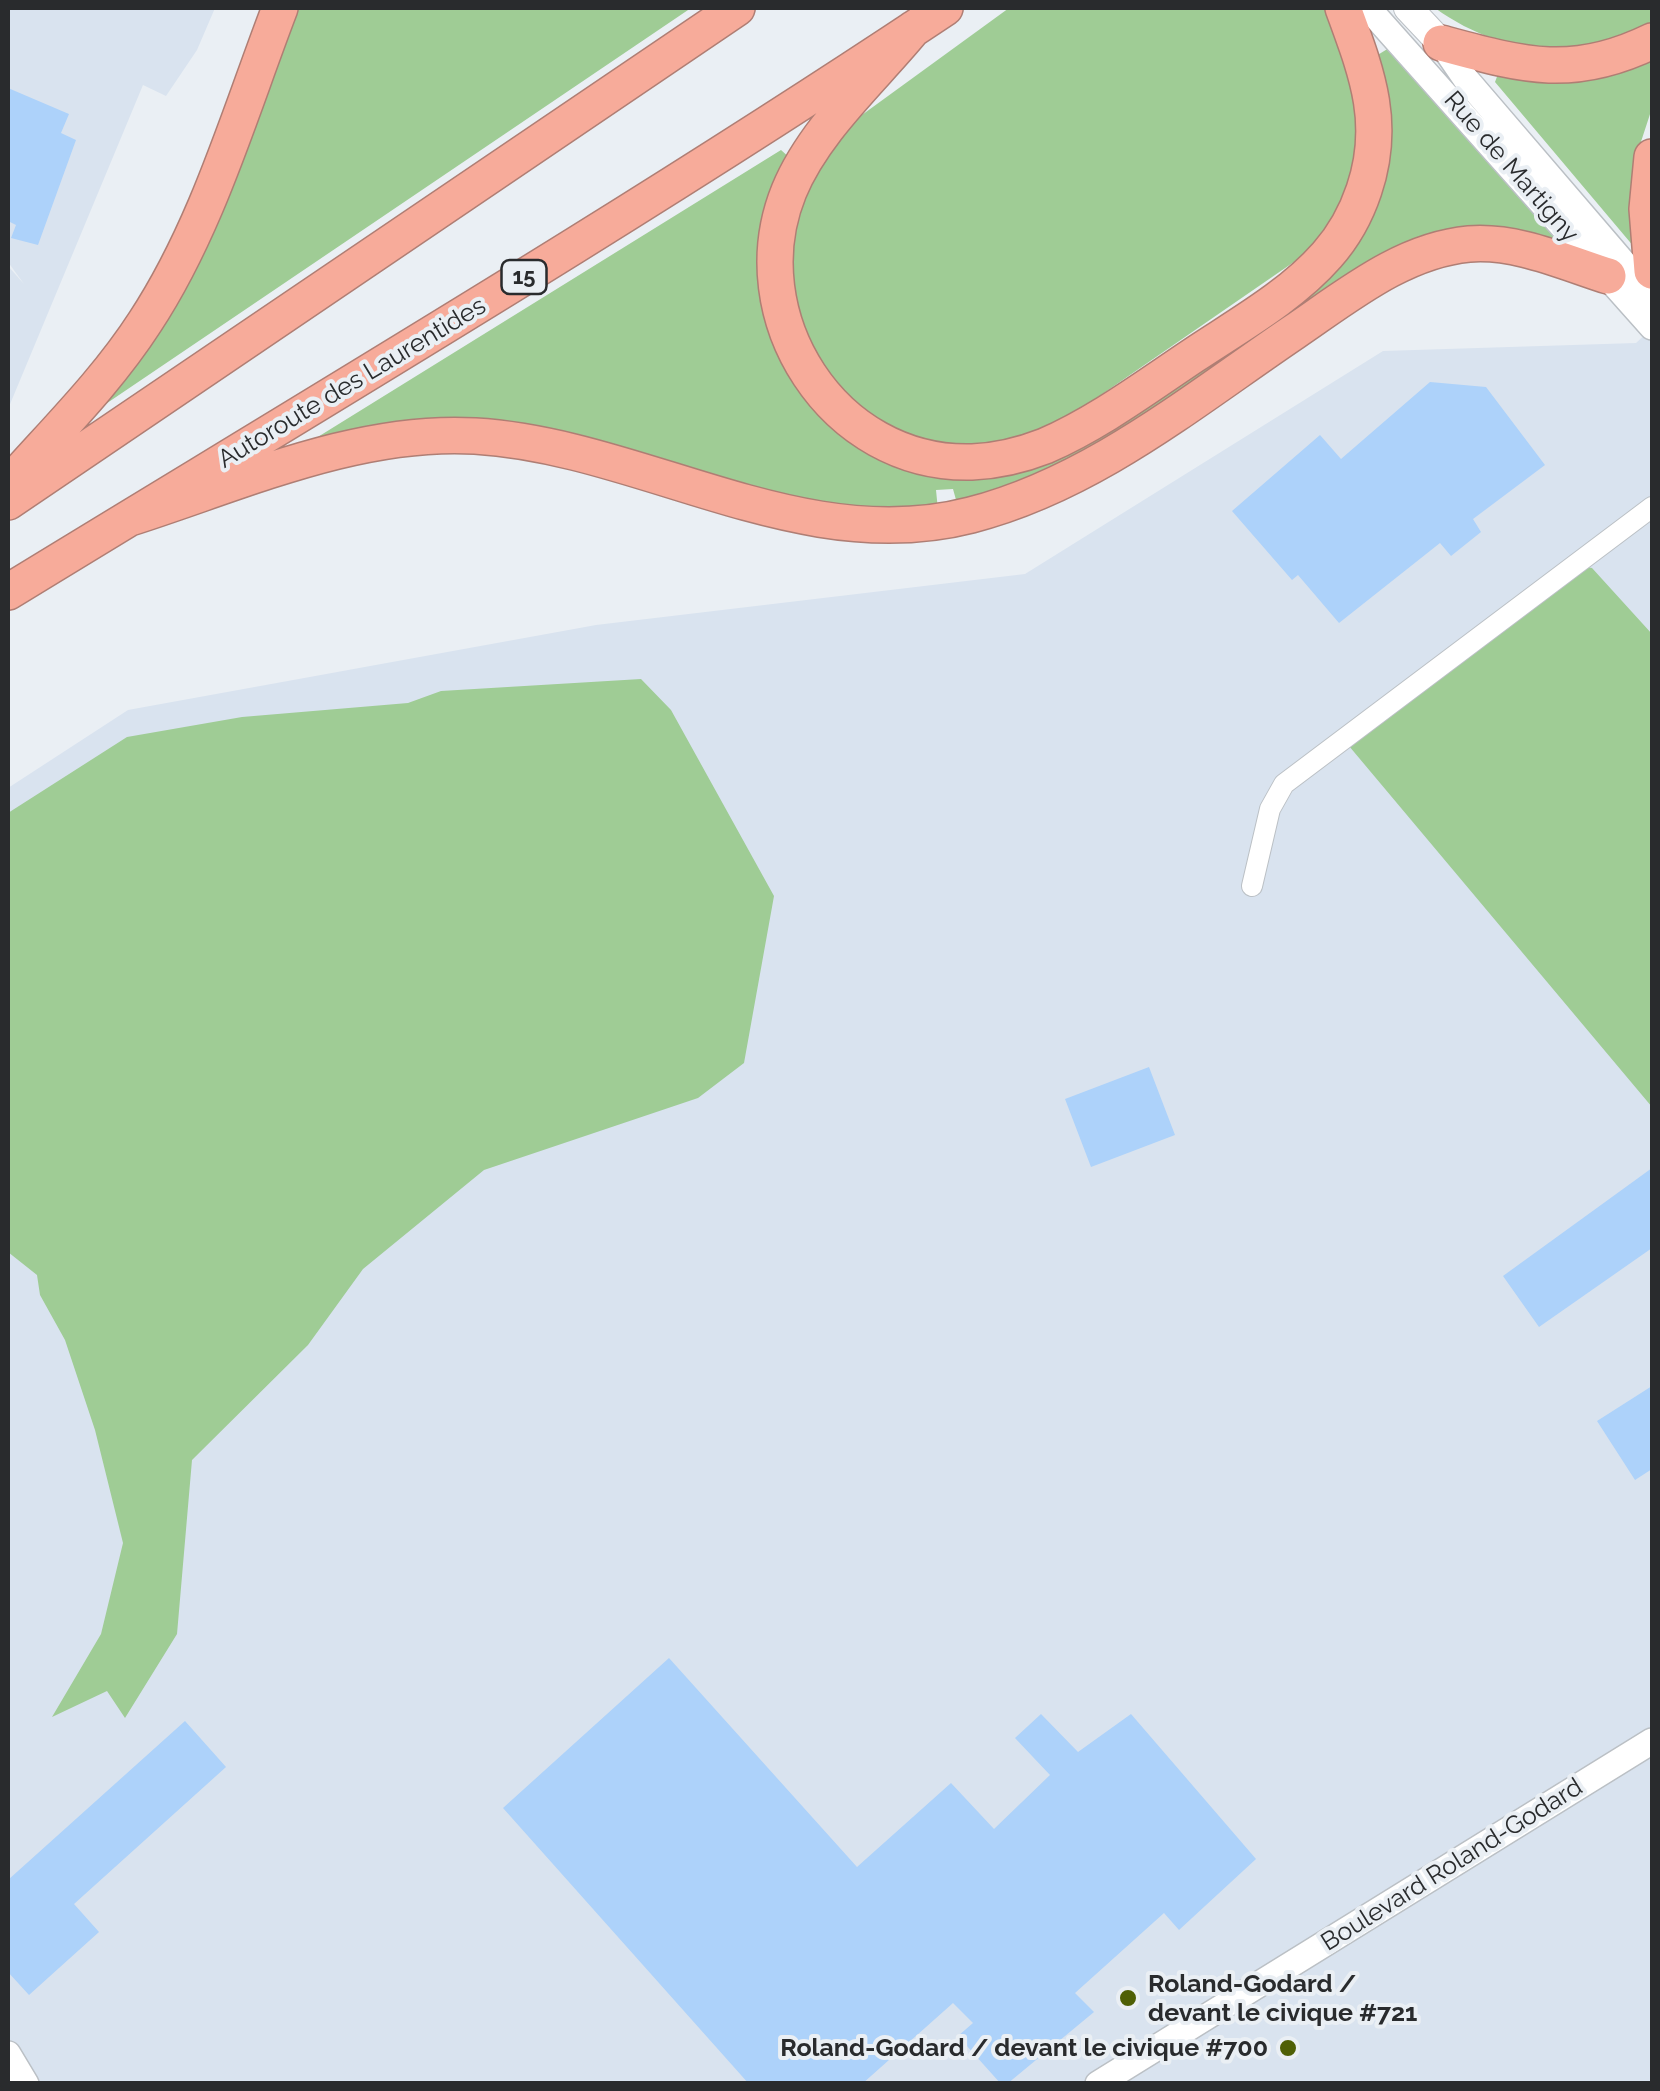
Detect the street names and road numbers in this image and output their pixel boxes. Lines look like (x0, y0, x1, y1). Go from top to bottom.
street label: Rue de Martigny (1437, 85, 1585, 249)
road number: 15 (502, 260, 546, 294)
street label: Autoroute des Laurentides (213, 291, 491, 475)
street label: Boulevard Roland-Godard (1316, 1772, 1588, 1958)

